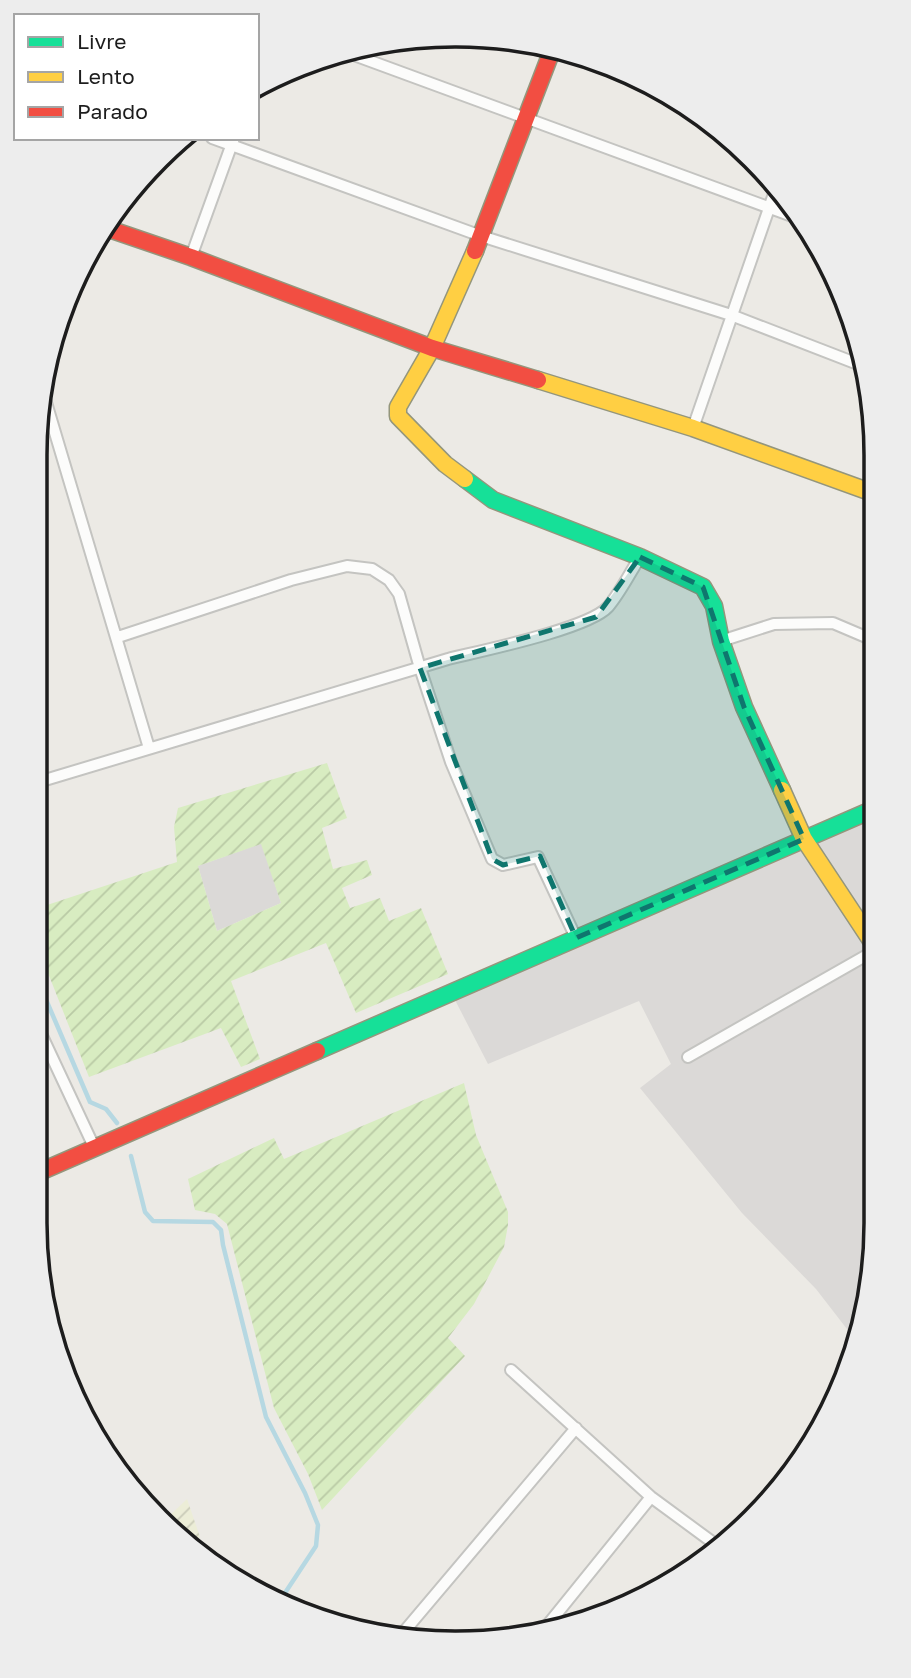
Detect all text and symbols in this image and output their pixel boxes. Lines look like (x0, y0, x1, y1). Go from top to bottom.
legend (14, 14, 259, 140)
text: Livre (77, 28, 127, 54)
text: Lento (77, 63, 135, 89)
text: Parado (77, 98, 148, 124)

